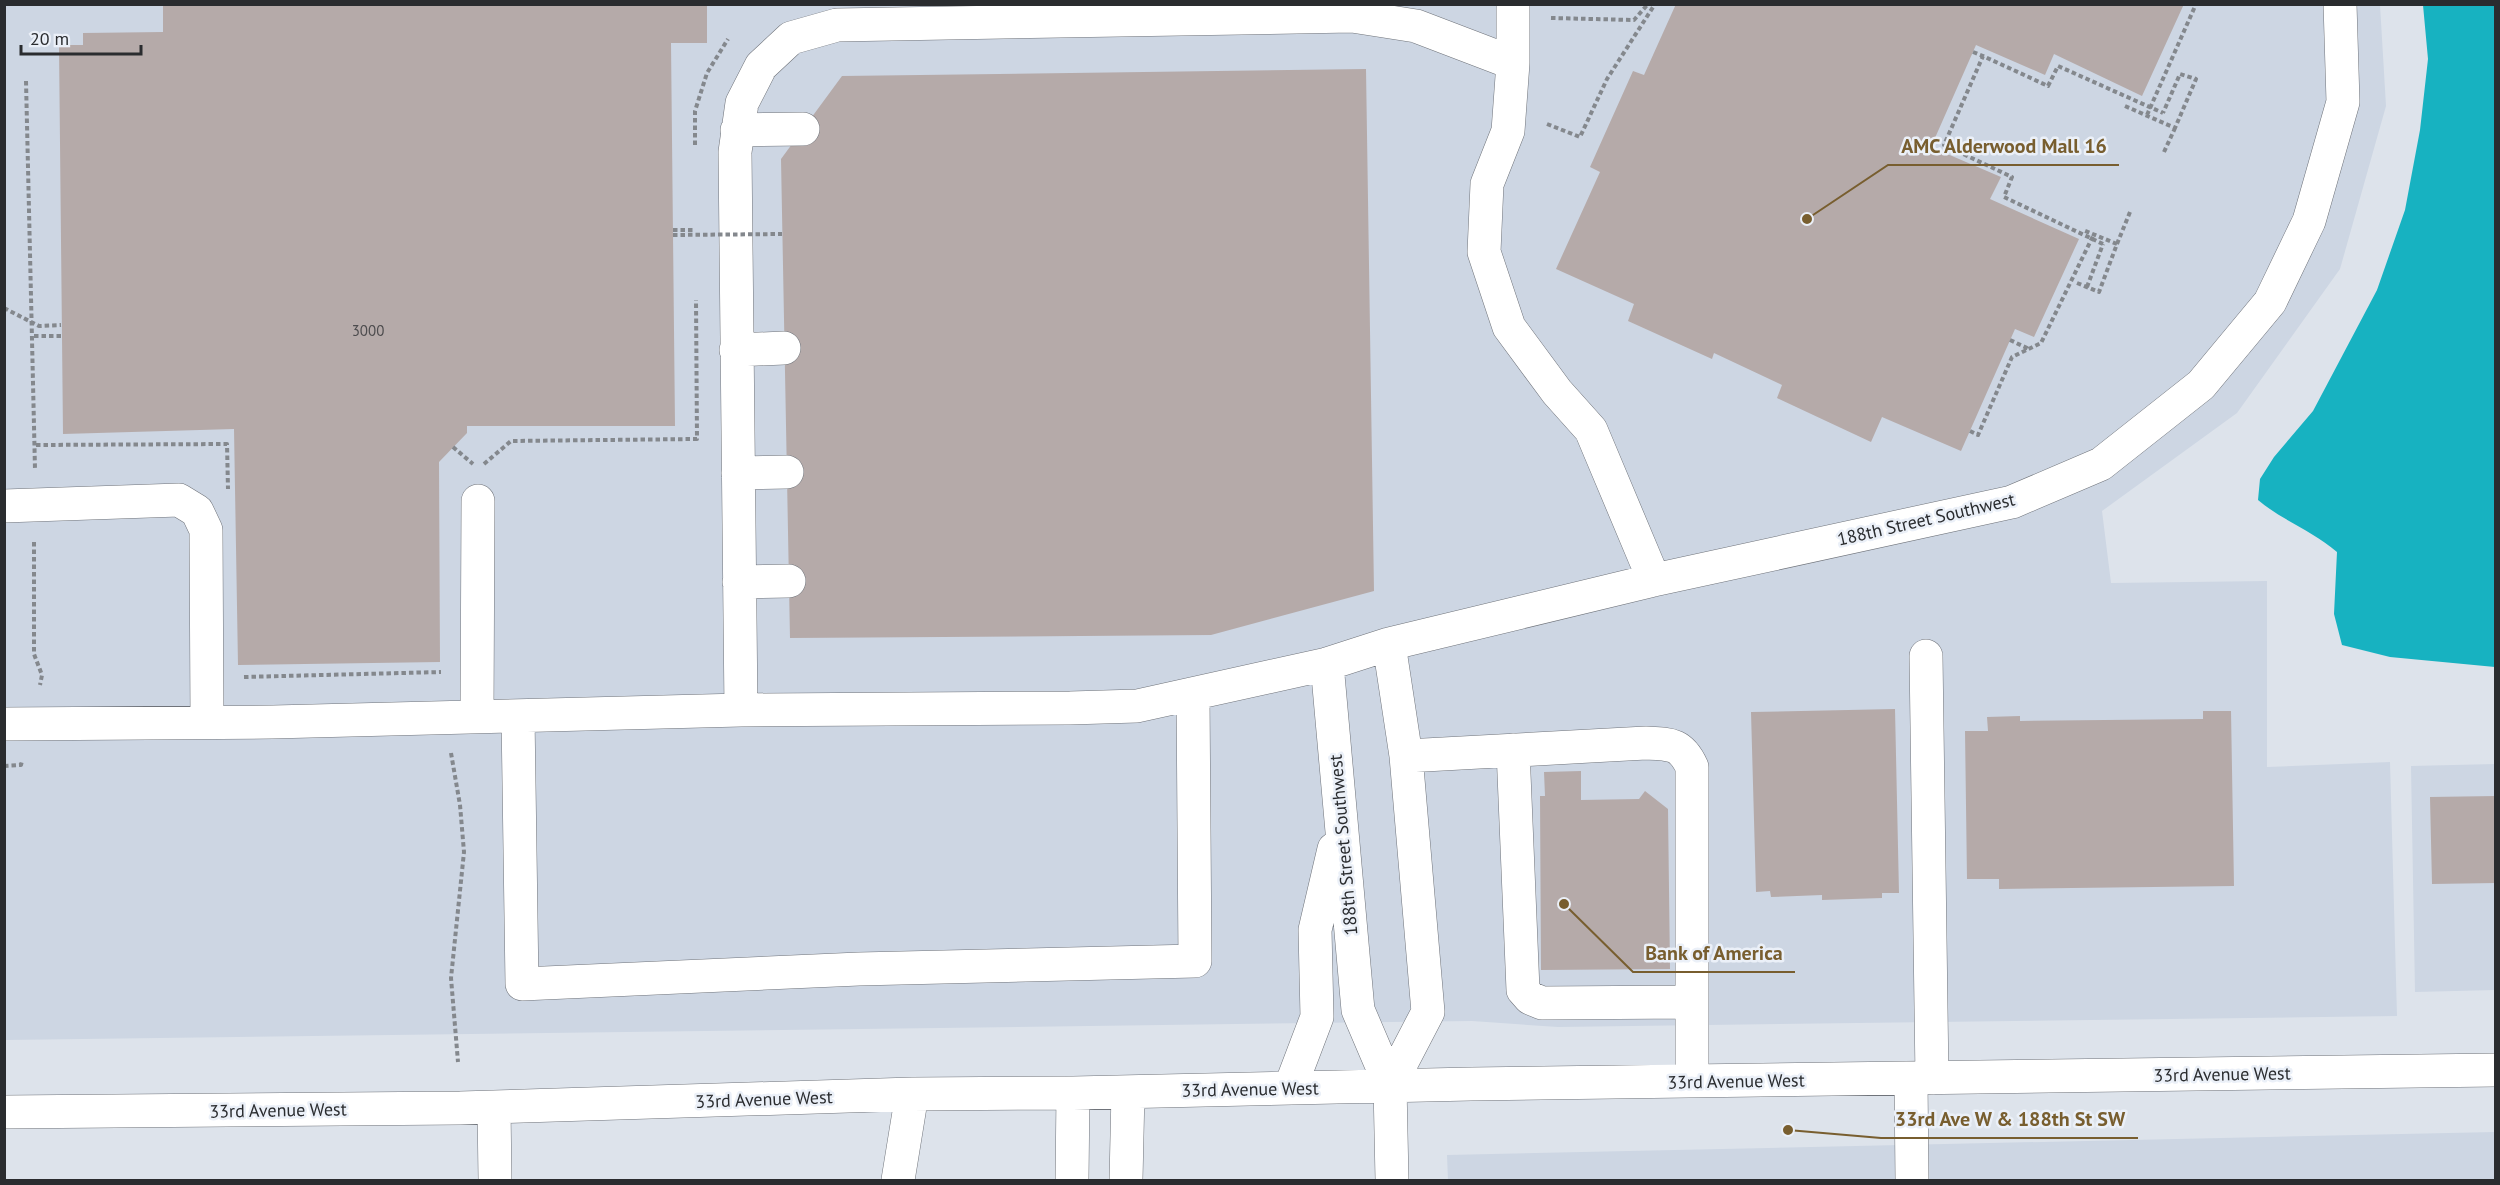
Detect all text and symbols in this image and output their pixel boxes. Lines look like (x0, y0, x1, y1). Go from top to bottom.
scale bar (21, 18, 141, 56)
text: 20 m (30, 27, 69, 50)
callout: AMC Alderwood Mall 16 (1888, 127, 2119, 165)
text: AMC Alderwood Mall 16 (1901, 133, 2107, 159)
house number: 3000 (352, 321, 384, 340)
street label: 188th Street Southwest (1835, 487, 2017, 551)
street label: 188th Street Southwest (1324, 753, 1362, 937)
callout: Bank of America (1633, 934, 1795, 972)
text: Bank of America (1645, 940, 1783, 966)
street label: 33rd Avenue West (2153, 1061, 2291, 1087)
street label: 33rd Avenue West (1667, 1068, 1805, 1094)
street label: 33rd Avenue West (1181, 1076, 1319, 1102)
street label: 33rd Avenue West (695, 1085, 833, 1113)
street label: 33rd Avenue West (209, 1097, 347, 1123)
callout: 33rd Ave W & 188th St SW (1881, 1100, 2138, 1138)
text: 33rd Ave W & 188th St SW (1895, 1106, 2126, 1132)

